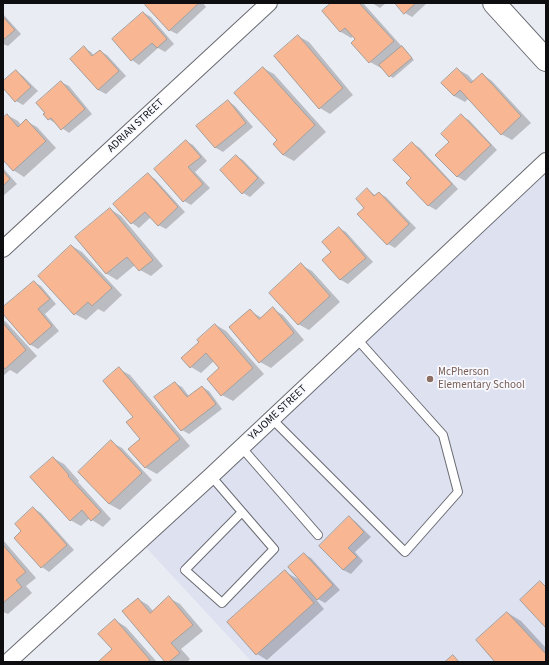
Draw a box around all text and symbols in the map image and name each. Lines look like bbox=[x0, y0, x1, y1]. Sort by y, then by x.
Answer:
street label: ADRIAN STREET bbox=[105, 96, 167, 156]
place label: McPherson Elementary School bbox=[438, 366, 525, 392]
marker: McPherson Elementary School bbox=[425, 374, 435, 384]
street label: YAJOME STREET bbox=[246, 383, 310, 443]

